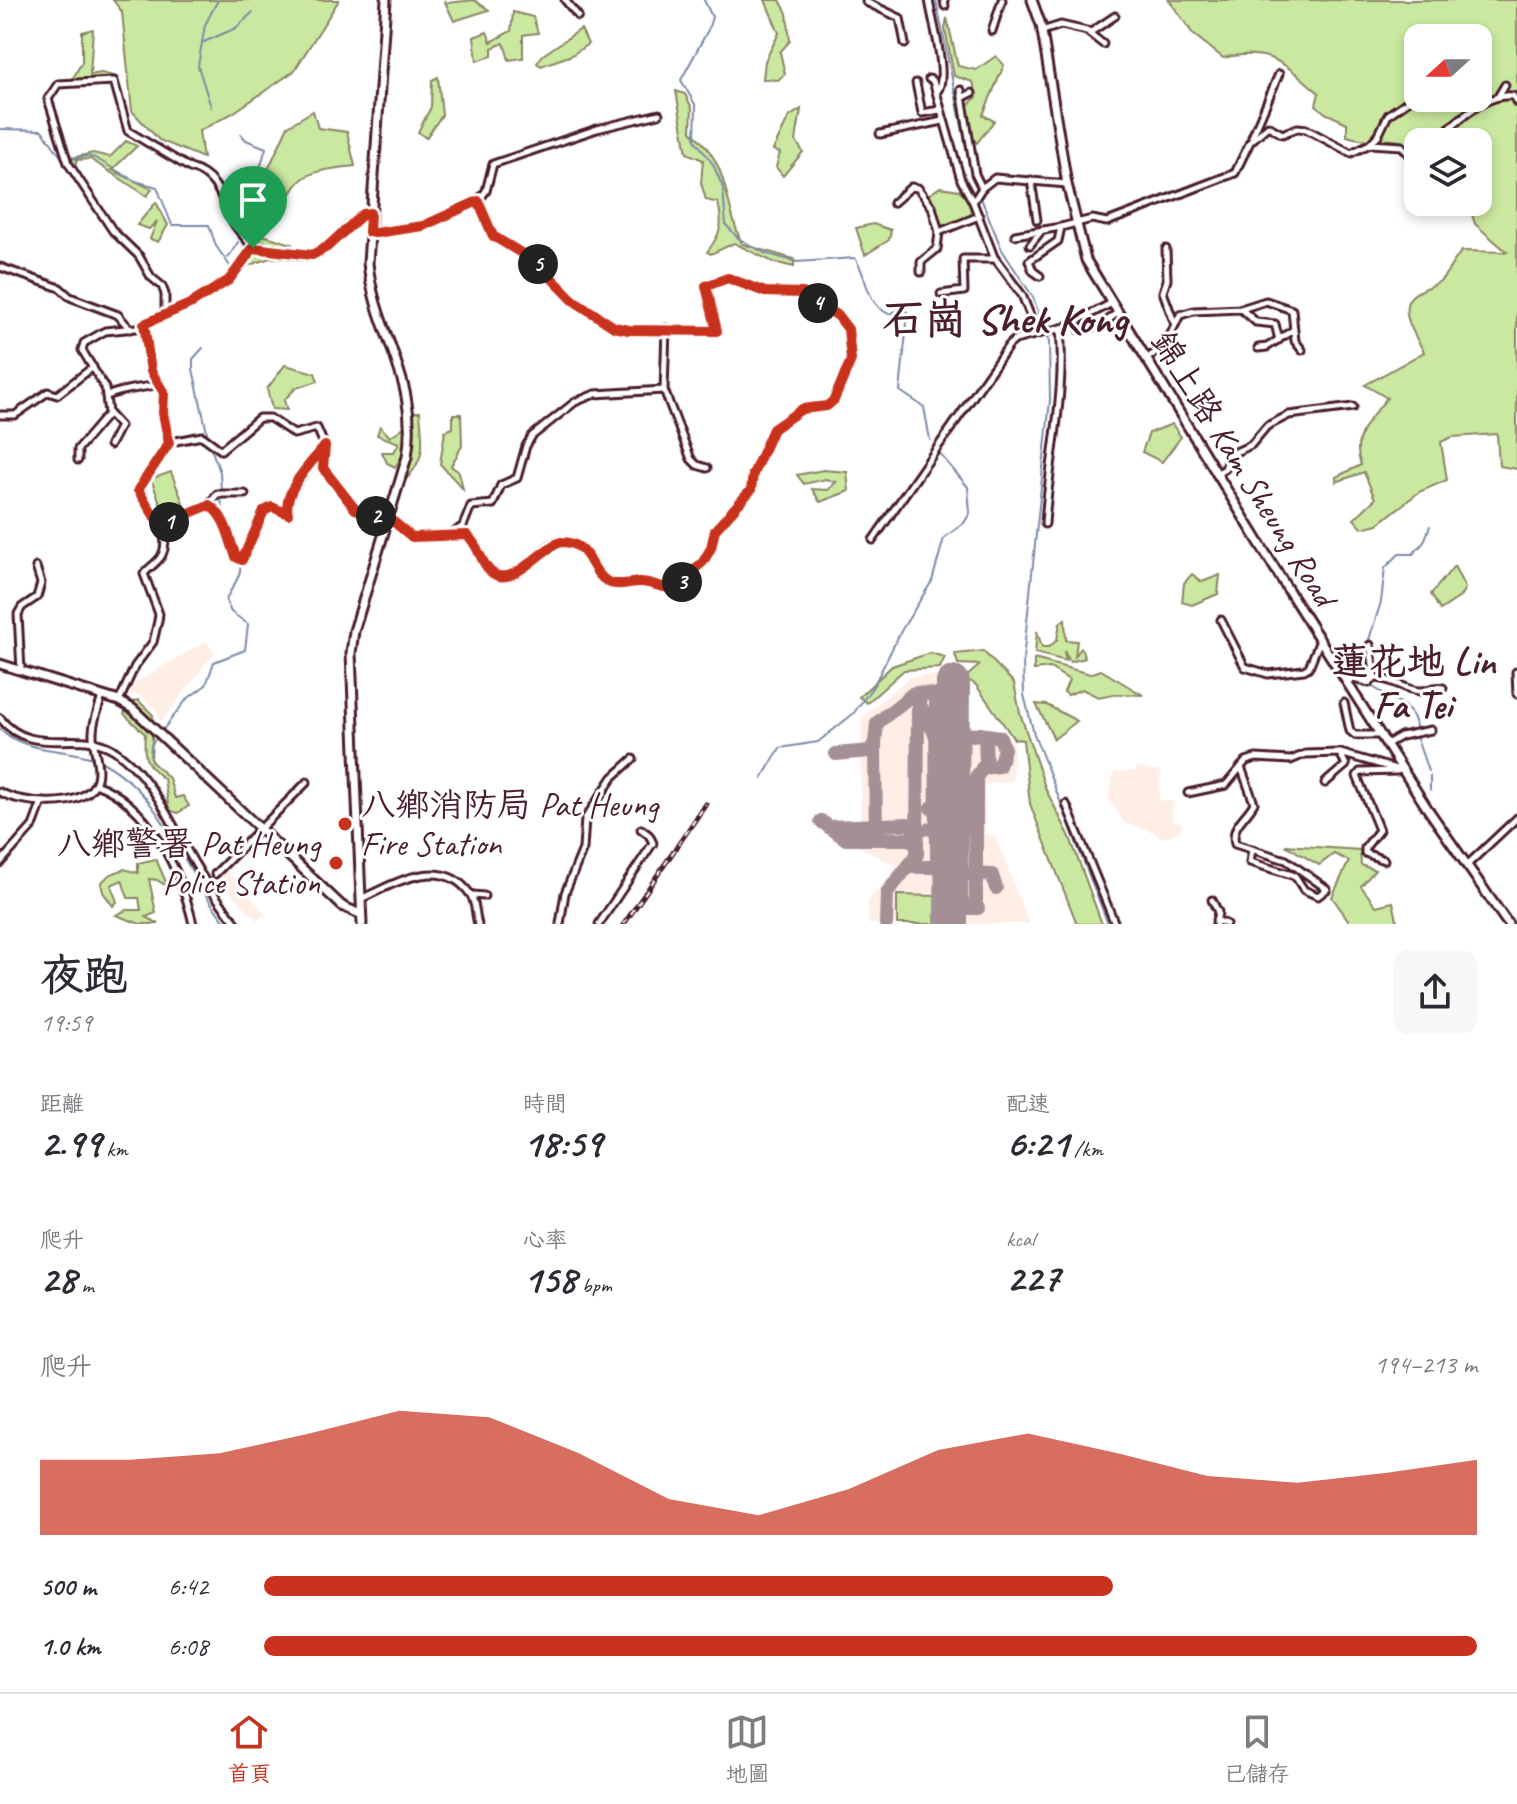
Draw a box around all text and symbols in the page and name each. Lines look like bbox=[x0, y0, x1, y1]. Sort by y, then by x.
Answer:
north arrow bbox=[1404, 24, 1492, 112]
map controls bbox=[1404, 24, 1492, 216]
button: layers bbox=[1404, 128, 1492, 216]
pin bbox=[219, 166, 287, 248]
icon: arrive bbox=[231, 178, 275, 222]
pin: 5 bbox=[518, 244, 558, 284]
text: 5 bbox=[533, 250, 543, 278]
pin: 4 bbox=[798, 283, 838, 323]
text: 4 bbox=[813, 289, 823, 317]
district label: 石崗 Shek Kong bbox=[883, 293, 1130, 346]
street label: 錦上路 Kam Sheung Road bbox=[1142, 323, 1349, 618]
pin: 2 bbox=[356, 496, 396, 536]
pin: 1 bbox=[149, 502, 189, 542]
text: 2 bbox=[371, 502, 381, 530]
text: 1 bbox=[164, 508, 174, 536]
pin: 3 bbox=[662, 562, 702, 602]
text: 3 bbox=[677, 568, 687, 596]
district label: 蓮花地 Lin Fa Tei bbox=[1331, 638, 1497, 729]
place label: 八鄉消防局 Pat Heung Fire Station bbox=[361, 783, 660, 865]
marker: 八鄉消防局 Pat Heung Fire Station bbox=[336, 815, 354, 833]
place label: 八鄉警署 Pat Heung Police Station bbox=[57, 822, 322, 904]
marker: 八鄉警署 Pat Heung Police Station bbox=[327, 854, 345, 872]
text: 夜跑 bbox=[40, 948, 128, 1003]
button: share bbox=[1393, 950, 1477, 1034]
text: 19:59 bbox=[40, 1006, 92, 1039]
text: 距離 bbox=[40, 1090, 84, 1118]
text: 時間 bbox=[523, 1090, 567, 1118]
text: 配速 bbox=[1006, 1090, 1050, 1118]
text: 2.99 bbox=[40, 1118, 101, 1168]
text: 18:59 bbox=[523, 1118, 602, 1168]
text: 6:21 bbox=[1006, 1118, 1069, 1168]
text: km bbox=[101, 1135, 128, 1163]
text: /km bbox=[1069, 1135, 1103, 1163]
text: kcal bbox=[1006, 1225, 1035, 1253]
text: 爬升 bbox=[40, 1226, 84, 1254]
text: 心率 bbox=[523, 1226, 567, 1254]
text: 227 bbox=[1006, 1253, 1060, 1303]
text: 28 bbox=[40, 1254, 76, 1304]
text: 158 bbox=[523, 1254, 576, 1304]
text: m bbox=[76, 1271, 94, 1299]
text: bpm bbox=[576, 1271, 612, 1299]
text: 194–213 m bbox=[1374, 1348, 1477, 1381]
text: 爬升 bbox=[40, 1350, 92, 1383]
text: 500 m bbox=[40, 1570, 96, 1603]
text: 6:42 bbox=[168, 1570, 208, 1603]
text: 1.0 km bbox=[40, 1630, 100, 1663]
text: 6:08 bbox=[168, 1630, 208, 1663]
tab: 首頁 bbox=[227, 1710, 271, 1788]
tab: 地圖 bbox=[725, 1710, 770, 1788]
tab: 已儲存 bbox=[1224, 1710, 1290, 1788]

